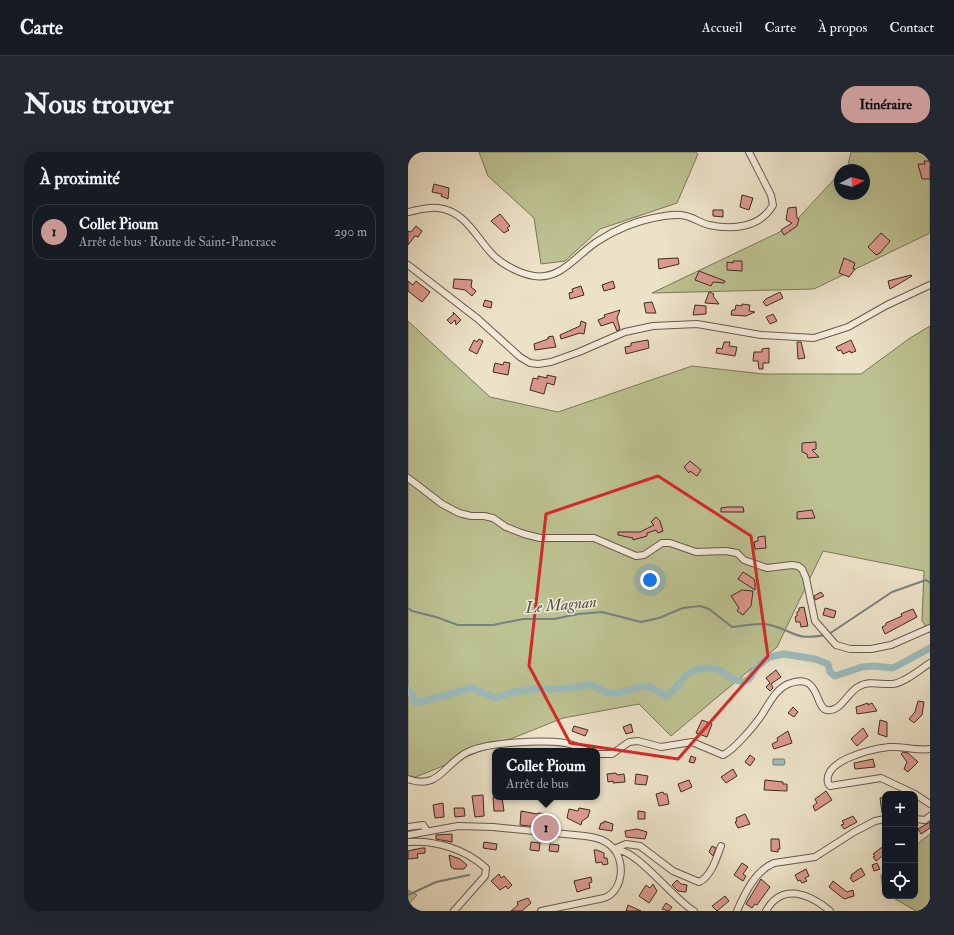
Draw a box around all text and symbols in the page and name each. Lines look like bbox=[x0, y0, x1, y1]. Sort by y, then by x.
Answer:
text: Carte bbox=[20, 16, 63, 40]
text: Accueil bbox=[702, 19, 742, 36]
text: Carte bbox=[764, 19, 796, 36]
text: À propos bbox=[818, 19, 867, 36]
text: Contact bbox=[889, 19, 934, 36]
button: Itinéraire bbox=[841, 86, 930, 123]
text: Nous trouver bbox=[24, 87, 173, 122]
north arrow bbox=[834, 164, 870, 200]
text: À proximité bbox=[40, 168, 120, 189]
text: Collet Pioum bbox=[79, 215, 158, 234]
text: 1 bbox=[52, 224, 56, 240]
text: 290 m bbox=[334, 224, 367, 240]
text: Arrêt de bus · Route de Saint-Pancrace bbox=[79, 234, 276, 250]
your location bbox=[640, 570, 660, 590]
water label: Le Magnan bbox=[523, 592, 598, 618]
popup bbox=[492, 748, 600, 800]
text: Collet Pioum bbox=[506, 757, 586, 776]
text: Arrêt de bus bbox=[506, 776, 569, 792]
map controls bbox=[882, 791, 918, 899]
button: + bbox=[882, 791, 918, 827]
pin: 1 bbox=[533, 813, 559, 843]
button: − bbox=[882, 827, 918, 863]
button: locate bbox=[882, 863, 918, 899]

